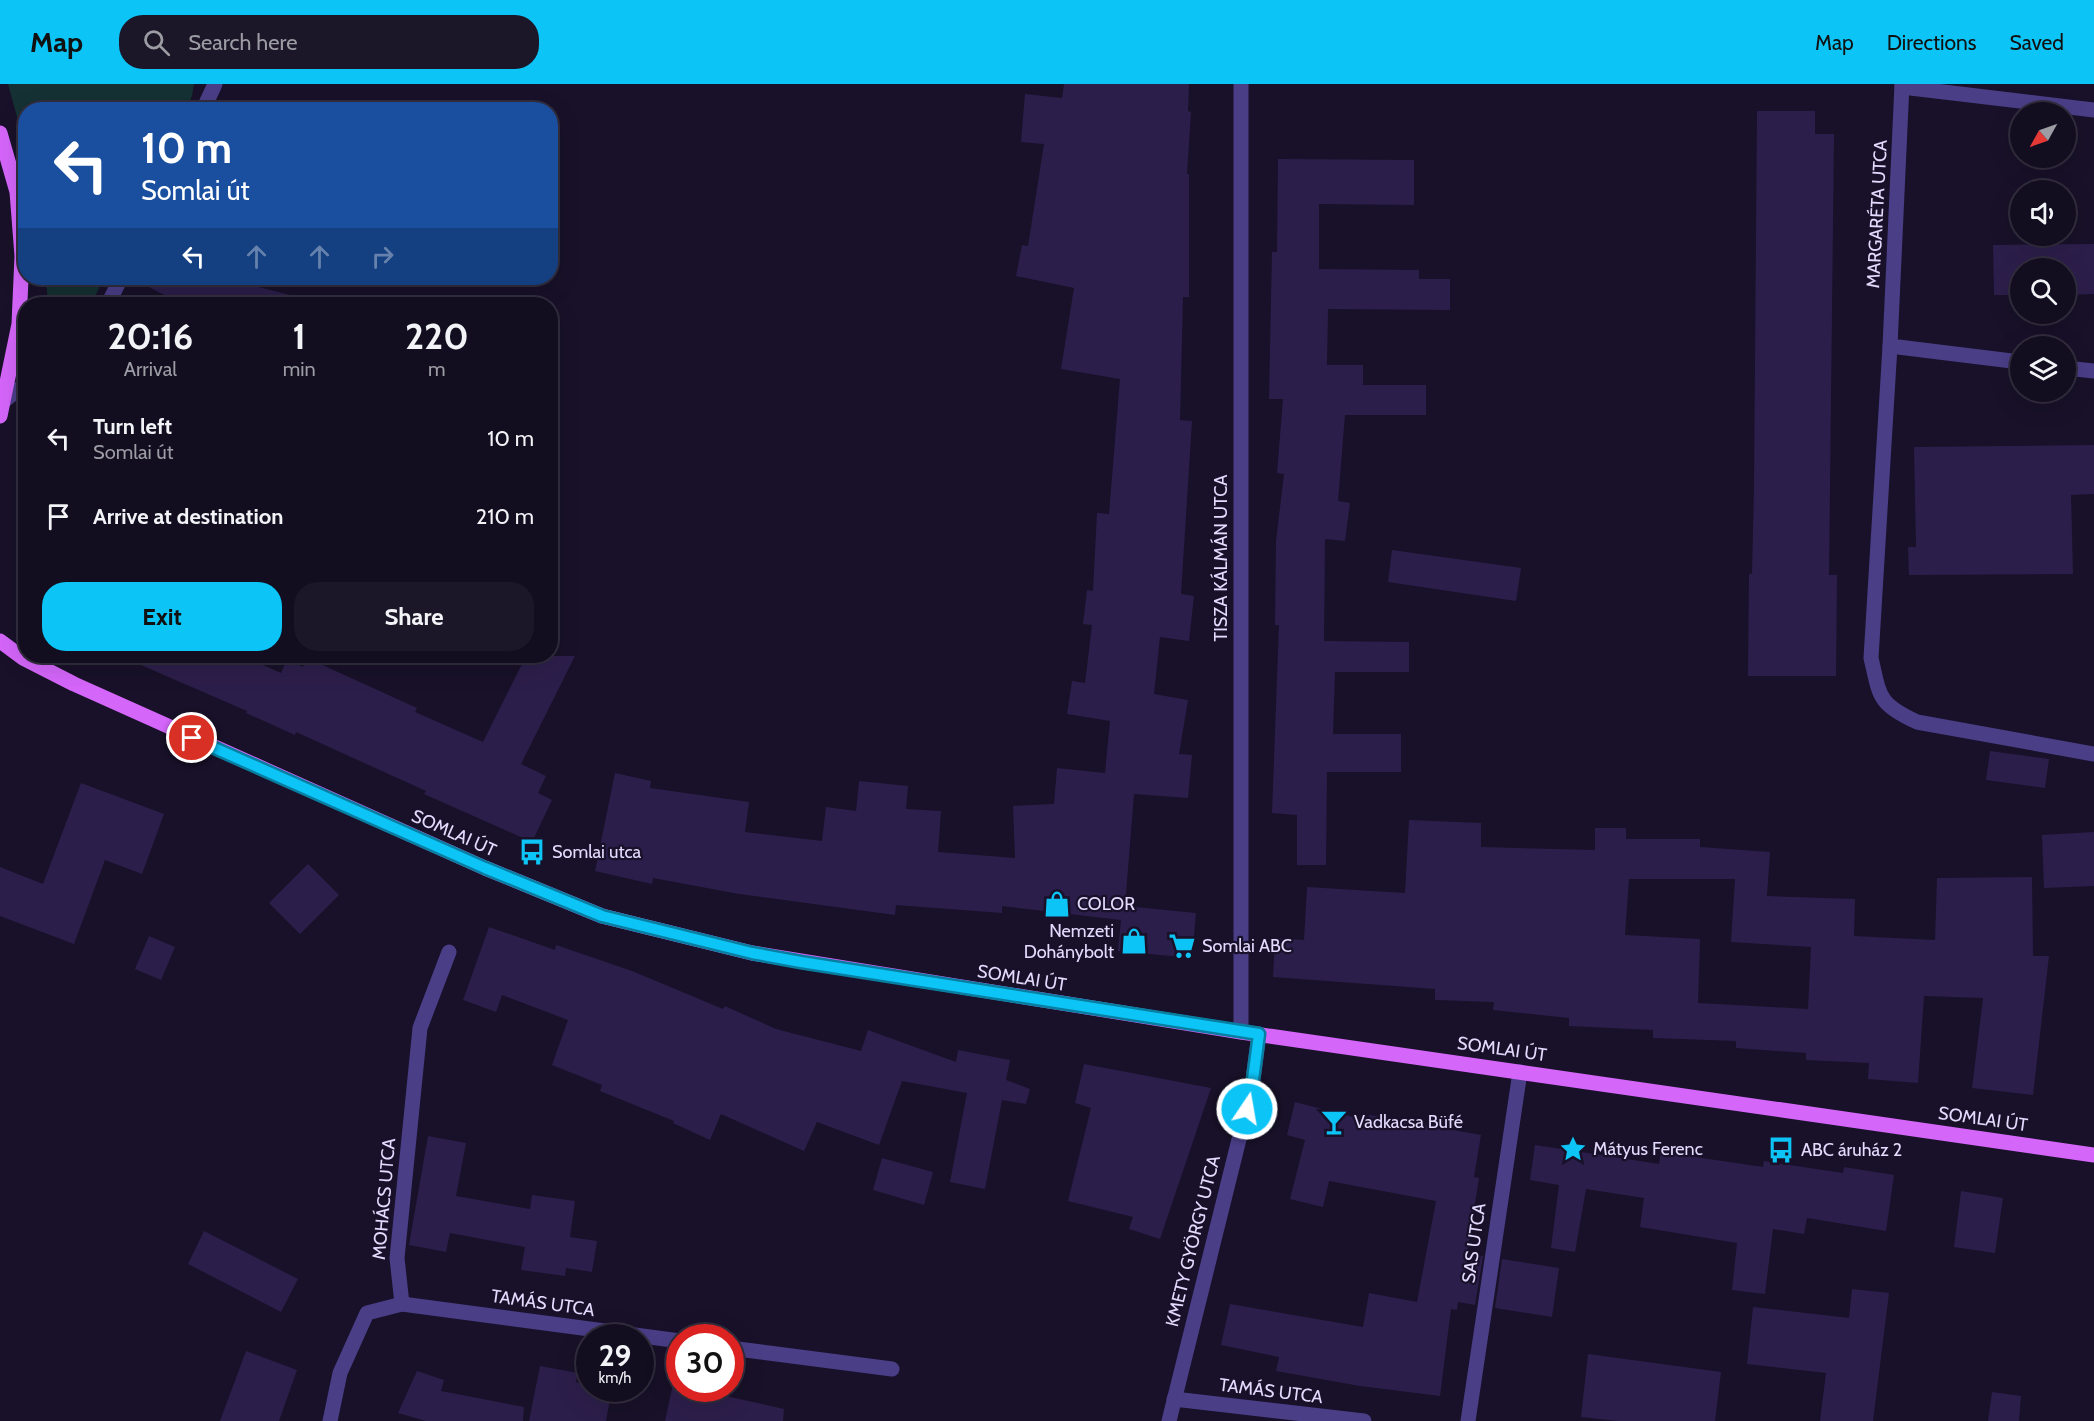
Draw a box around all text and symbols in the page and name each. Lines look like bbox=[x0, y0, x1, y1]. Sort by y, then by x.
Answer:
search box bbox=[119, 15, 539, 69]
text: Map bbox=[30, 25, 83, 59]
icon: search bbox=[140, 26, 173, 59]
text: Search here bbox=[188, 29, 297, 56]
text: Map bbox=[1815, 30, 1854, 55]
text: Directions bbox=[1887, 30, 1976, 55]
text: Saved bbox=[2009, 30, 2064, 55]
north arrow bbox=[2010, 102, 2076, 168]
map controls bbox=[2010, 102, 2076, 402]
text: 10 m bbox=[141, 122, 232, 174]
icon: left bbox=[42, 126, 120, 204]
street label: MARGARÉTA UTCA bbox=[1862, 139, 1892, 289]
text: Somlai út bbox=[141, 174, 250, 207]
button: sound bbox=[2010, 180, 2076, 246]
icon: left bbox=[177, 240, 210, 273]
icon: ahead bbox=[240, 240, 273, 273]
icon: ahead bbox=[303, 240, 336, 273]
icon: right bbox=[366, 240, 399, 273]
button: search bbox=[2010, 258, 2076, 324]
text: 20:16 bbox=[107, 314, 193, 358]
text: 1 bbox=[293, 314, 306, 358]
text: 220 bbox=[405, 314, 469, 358]
button: layers bbox=[2010, 336, 2076, 402]
text: Arrival bbox=[124, 357, 177, 381]
text: min bbox=[283, 357, 316, 381]
text: m bbox=[428, 357, 446, 381]
text: Turn left bbox=[93, 413, 172, 440]
icon: left bbox=[42, 422, 75, 455]
text: 10 m bbox=[487, 425, 534, 452]
text: Somlai út bbox=[93, 440, 174, 464]
street label: TISZA KÁLMÁN UTCA bbox=[1210, 475, 1232, 641]
icon: arrive bbox=[42, 500, 75, 533]
text: Arrive at destination bbox=[93, 503, 283, 530]
text: 210 m bbox=[476, 503, 534, 530]
button: Exit bbox=[42, 582, 282, 651]
button: Share bbox=[294, 582, 534, 651]
pin bbox=[166, 712, 217, 763]
icon: arrive bbox=[175, 721, 208, 754]
street label: SOMLAI ÚT bbox=[408, 805, 500, 862]
bus stop icon: Somlai utca bbox=[517, 837, 547, 867]
place label: Somlai utca bbox=[552, 841, 642, 863]
shop icon: COLOR bbox=[1042, 889, 1072, 919]
place label: COLOR bbox=[1077, 893, 1135, 915]
place label: Nemzeti Dohánybolt bbox=[1024, 920, 1114, 963]
shop icon: Nemzeti Dohánybolt bbox=[1119, 926, 1149, 956]
supermarket icon: Somlai ABC bbox=[1167, 931, 1197, 961]
place label: Somlai ABC bbox=[1202, 935, 1292, 957]
street label: SOMLAI ÚT bbox=[976, 960, 1069, 996]
street label: SOMLAI ÚT bbox=[1456, 1032, 1549, 1066]
position arrow bbox=[1215, 1077, 1279, 1141]
street label: SOMLAI ÚT bbox=[1937, 1102, 2030, 1136]
bar icon: Vadkacsa Büfé bbox=[1319, 1107, 1349, 1137]
place label: Vadkacsa Büfé bbox=[1354, 1111, 1463, 1133]
place icon: Mátyus Ferenc bbox=[1558, 1134, 1588, 1164]
bus stop icon: ABC áruház 2 bbox=[1766, 1135, 1796, 1165]
street label: MOHÁCS UTCA bbox=[368, 1137, 400, 1261]
place label: Mátyus Ferenc bbox=[1593, 1138, 1703, 1160]
place label: ABC áruház 2 bbox=[1801, 1139, 1902, 1161]
street label: KMETY GYÖRGY UTCA bbox=[1161, 1153, 1225, 1329]
street label: SAS UTCA bbox=[1458, 1202, 1490, 1284]
street label: TAMÁS UTCA bbox=[490, 1285, 596, 1321]
speed limit sign: 30 bbox=[666, 1324, 744, 1402]
text: 29 bbox=[599, 1337, 631, 1374]
text: km/h bbox=[599, 1369, 631, 1387]
street label: TAMÁS UTCA bbox=[1218, 1374, 1324, 1408]

